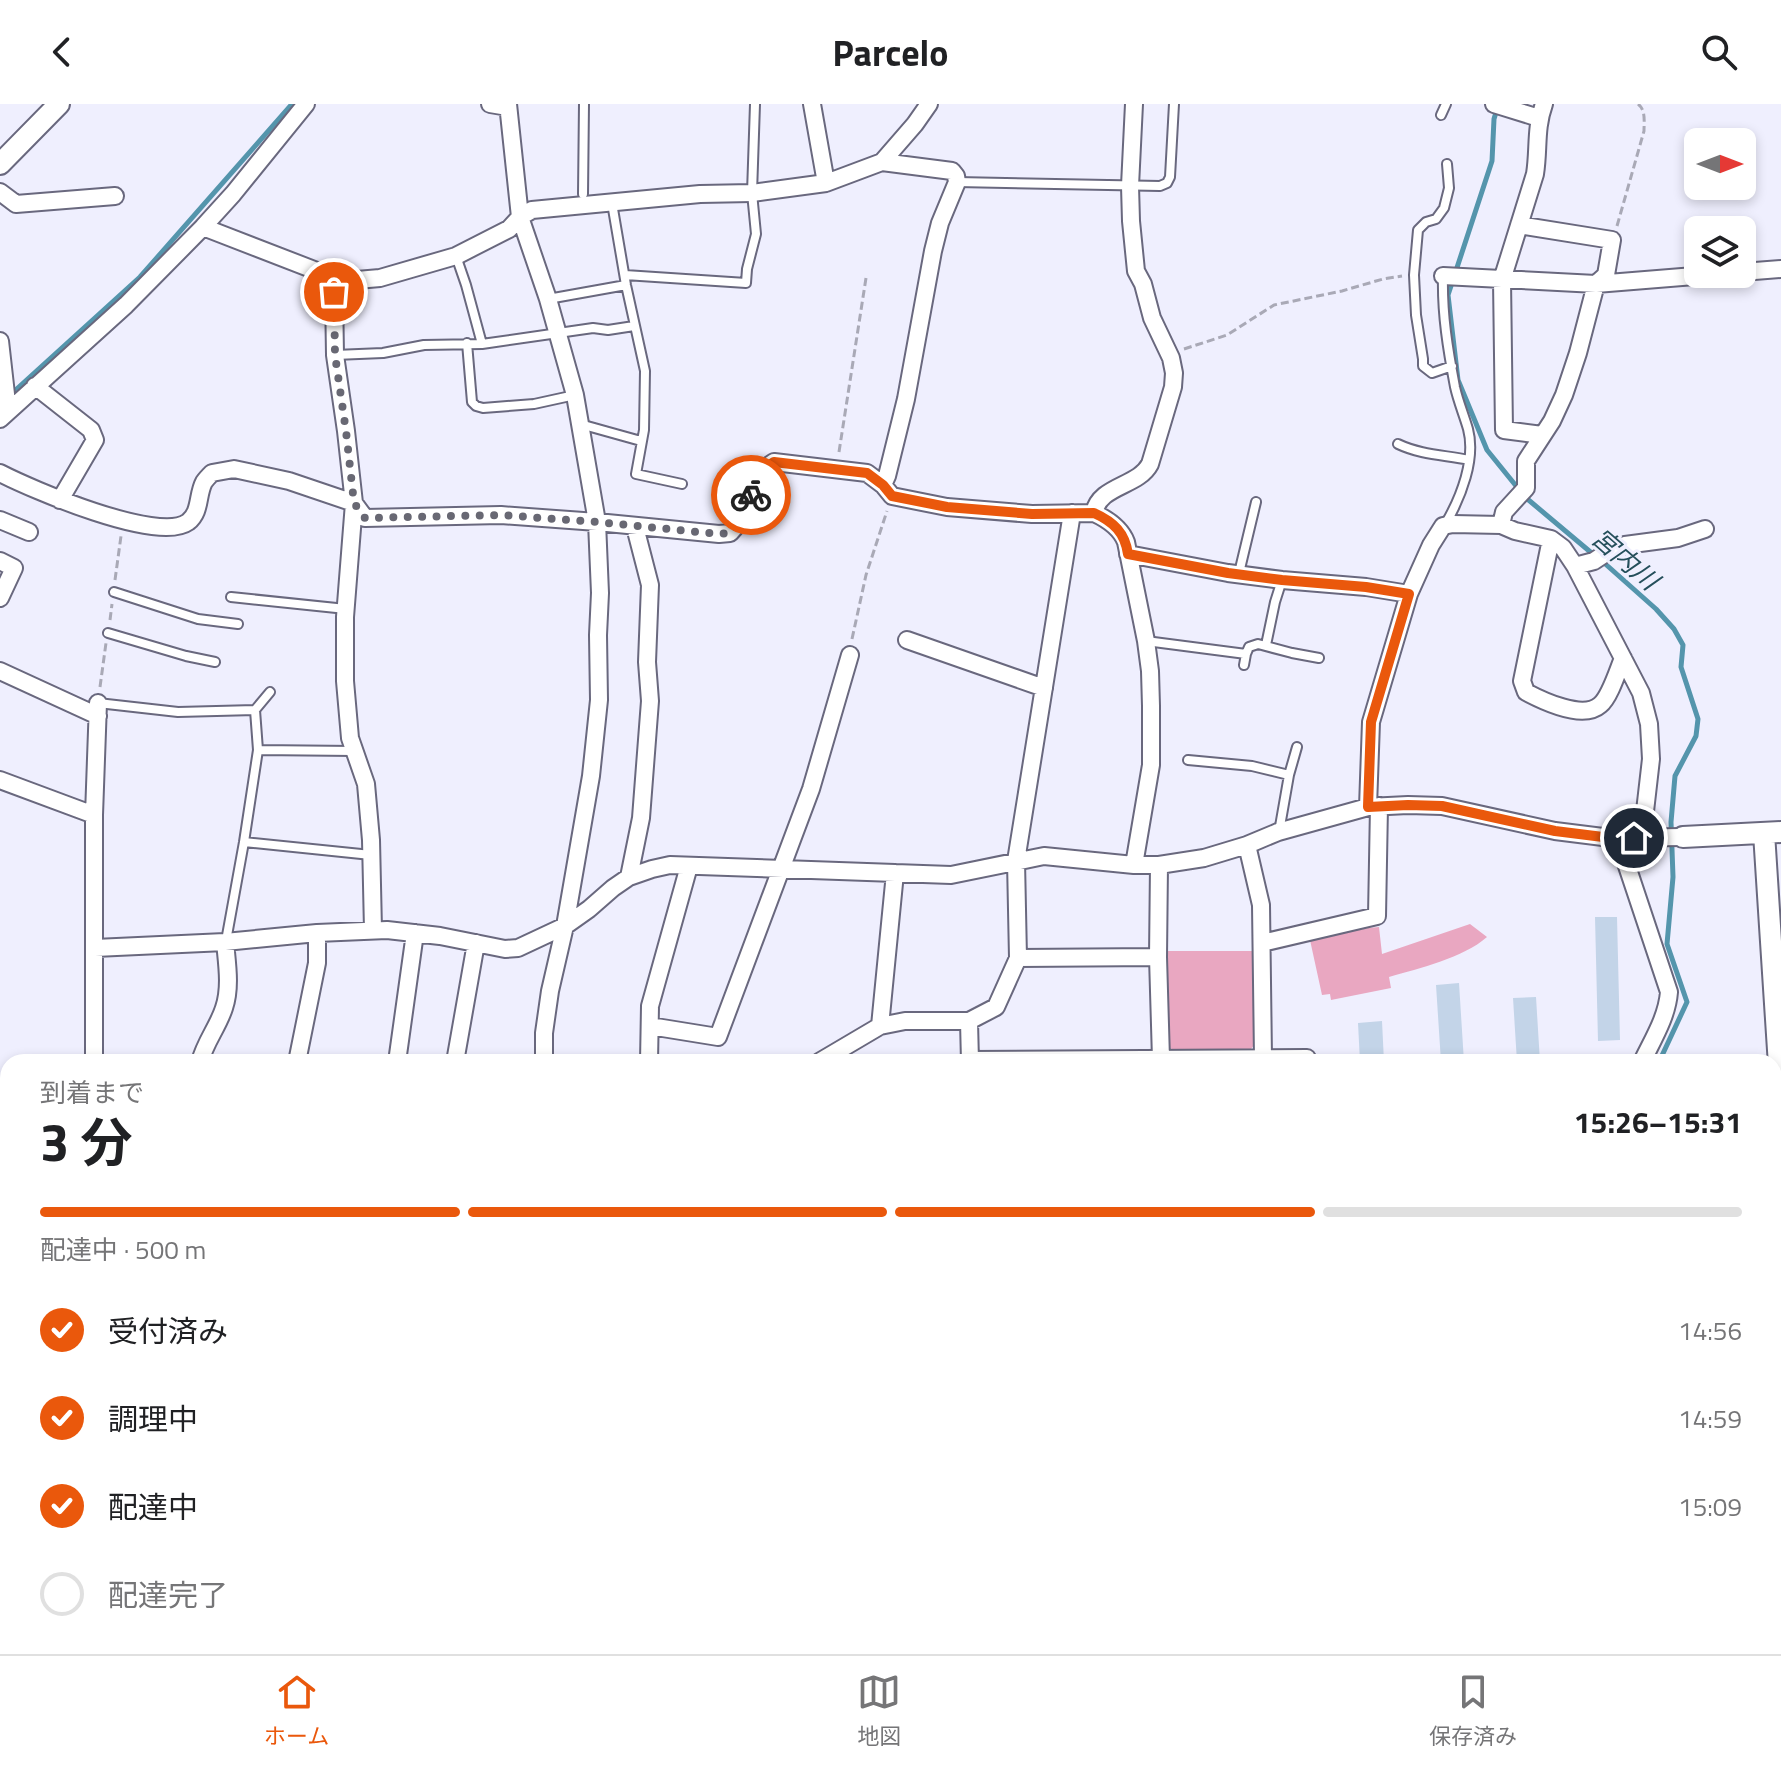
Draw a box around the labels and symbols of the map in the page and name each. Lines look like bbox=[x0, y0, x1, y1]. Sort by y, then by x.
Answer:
north arrow bbox=[1684, 128, 1756, 200]
pin bbox=[300, 258, 368, 326]
courier bbox=[711, 455, 791, 535]
water label: 宮内川 bbox=[1583, 518, 1670, 601]
pin bbox=[1600, 804, 1668, 872]

